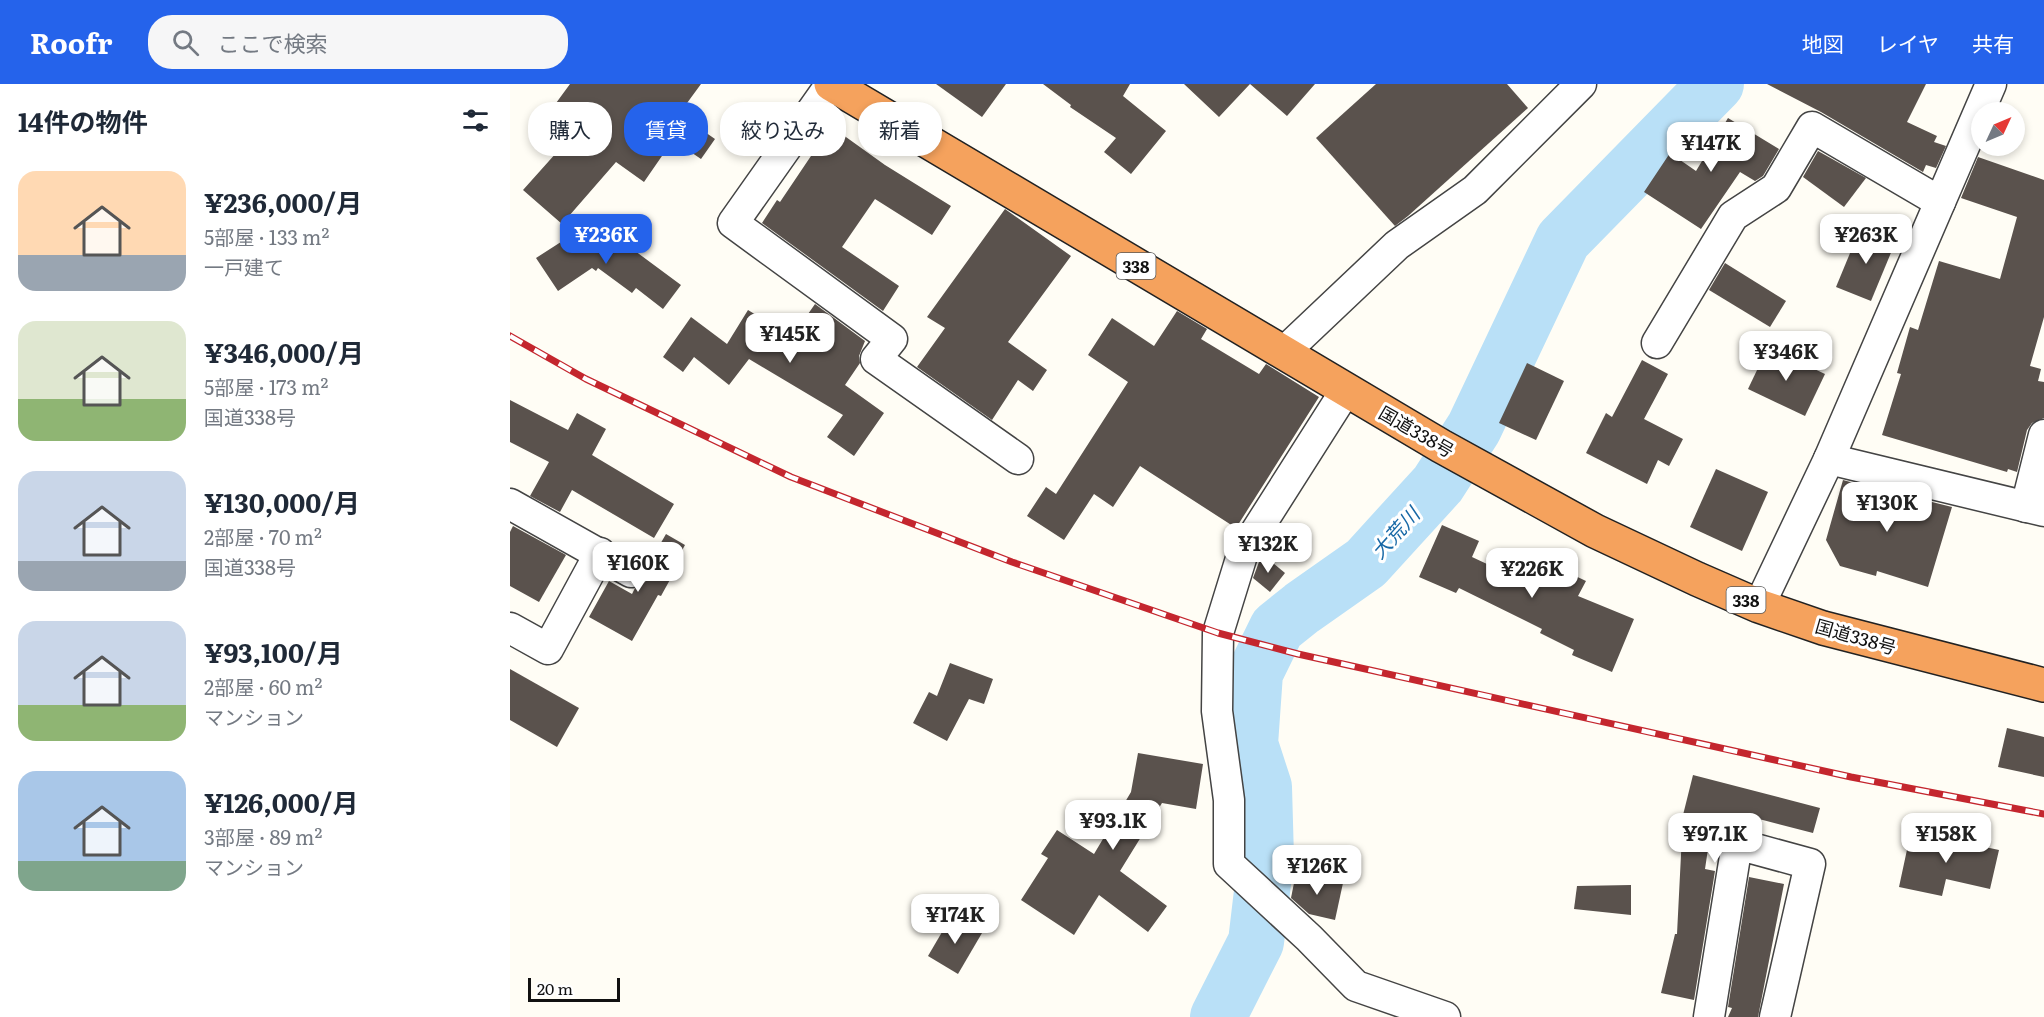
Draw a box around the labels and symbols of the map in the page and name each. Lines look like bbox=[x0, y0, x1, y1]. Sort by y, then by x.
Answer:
north arrow bbox=[1971, 102, 2025, 156]
pin: ¥147K bbox=[1669, 122, 1753, 173]
pin: ¥236K bbox=[564, 214, 648, 265]
pin: ¥263K bbox=[1824, 214, 1908, 265]
road number: 338 bbox=[1116, 253, 1156, 279]
pin: ¥145K bbox=[748, 313, 832, 364]
pin: ¥346K bbox=[1744, 331, 1828, 382]
street label: 国道338号 bbox=[1374, 399, 1460, 463]
pin: ¥130K bbox=[1845, 482, 1929, 533]
water label: 大荒川 bbox=[1363, 498, 1427, 564]
pin: ¥132K bbox=[1226, 523, 1310, 574]
pin: ¥160K bbox=[596, 542, 680, 593]
pin: ¥226K bbox=[1490, 548, 1574, 599]
road number: 338 bbox=[1726, 587, 1766, 613]
street label: 国道338号 bbox=[1812, 612, 1900, 660]
pin: ¥93.1K bbox=[1064, 800, 1162, 851]
pin: ¥97.1K bbox=[1666, 813, 1764, 864]
pin: ¥158K bbox=[1904, 813, 1988, 864]
pin: ¥126K bbox=[1275, 845, 1359, 896]
pin: ¥174K bbox=[913, 894, 997, 945]
scale bar bbox=[528, 975, 620, 1002]

